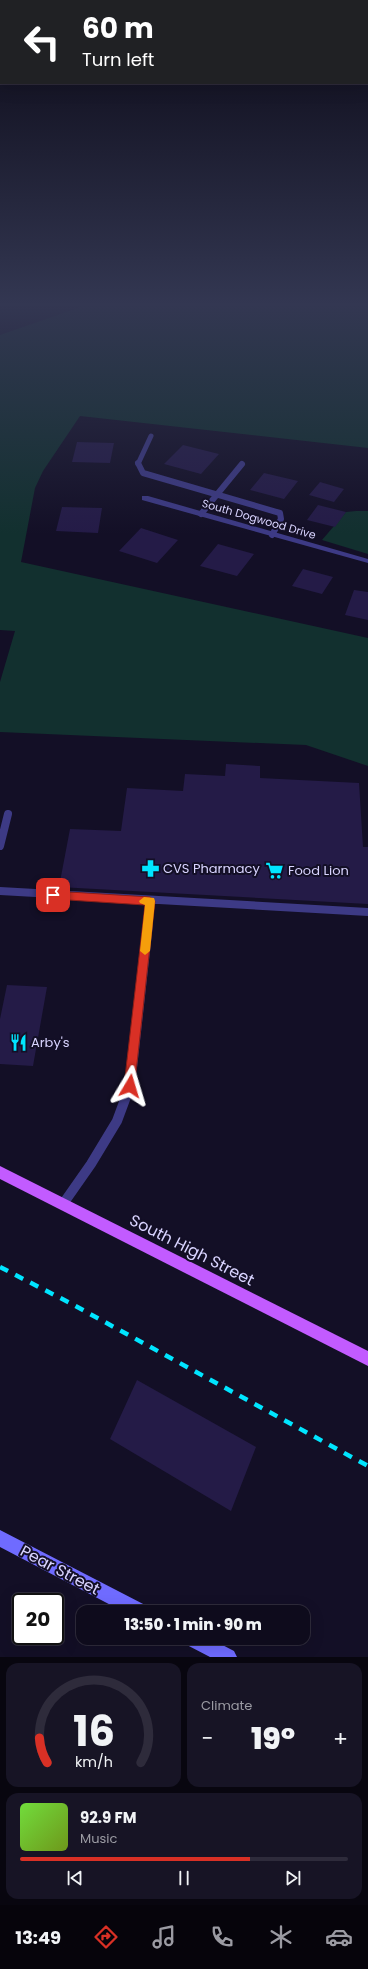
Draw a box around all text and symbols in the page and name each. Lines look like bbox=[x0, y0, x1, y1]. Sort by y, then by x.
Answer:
text: 60 m bbox=[82, 9, 154, 48]
icon: left bbox=[16, 16, 68, 68]
text: Turn left bbox=[82, 47, 154, 72]
street label: South Dogwood Drive bbox=[200, 495, 318, 543]
pharmacy icon: CVS Pharmacy bbox=[140, 858, 160, 878]
place label: CVS Pharmacy bbox=[163, 859, 260, 878]
supermarket icon: Food Lion bbox=[265, 860, 285, 880]
place label: Food Lion bbox=[288, 861, 349, 880]
pin bbox=[36, 878, 70, 912]
icon: arrive bbox=[42, 884, 64, 906]
restaurant icon: Arby's bbox=[8, 1032, 28, 1052]
place label: Arby's bbox=[31, 1033, 70, 1052]
position arrow bbox=[109, 1065, 151, 1107]
street label: South High Street bbox=[126, 1209, 259, 1292]
street label: Pear Street bbox=[16, 1539, 104, 1601]
speed limit sign: 20 bbox=[12, 1593, 64, 1645]
text: 13:50 · 1 min · 90 m bbox=[124, 1614, 262, 1635]
text: Climate bbox=[201, 1696, 252, 1715]
text: 16 bbox=[72, 1702, 115, 1761]
text: 19° bbox=[251, 1717, 295, 1760]
text: − bbox=[201, 1723, 213, 1754]
text: + bbox=[333, 1723, 348, 1754]
text: km/h bbox=[74, 1752, 113, 1772]
text: 92.9 FM bbox=[80, 1807, 136, 1828]
text: Music bbox=[80, 1829, 117, 1848]
icon: previous bbox=[64, 1867, 86, 1889]
icon: pause bbox=[173, 1867, 195, 1889]
icon: next bbox=[282, 1867, 304, 1889]
icon: directions bbox=[92, 1923, 120, 1951]
icon: music bbox=[150, 1923, 178, 1951]
icon: phone bbox=[208, 1923, 236, 1951]
icon: climate bbox=[267, 1923, 295, 1951]
icon: car bbox=[325, 1923, 353, 1951]
text: 13:49 bbox=[15, 1925, 61, 1950]

